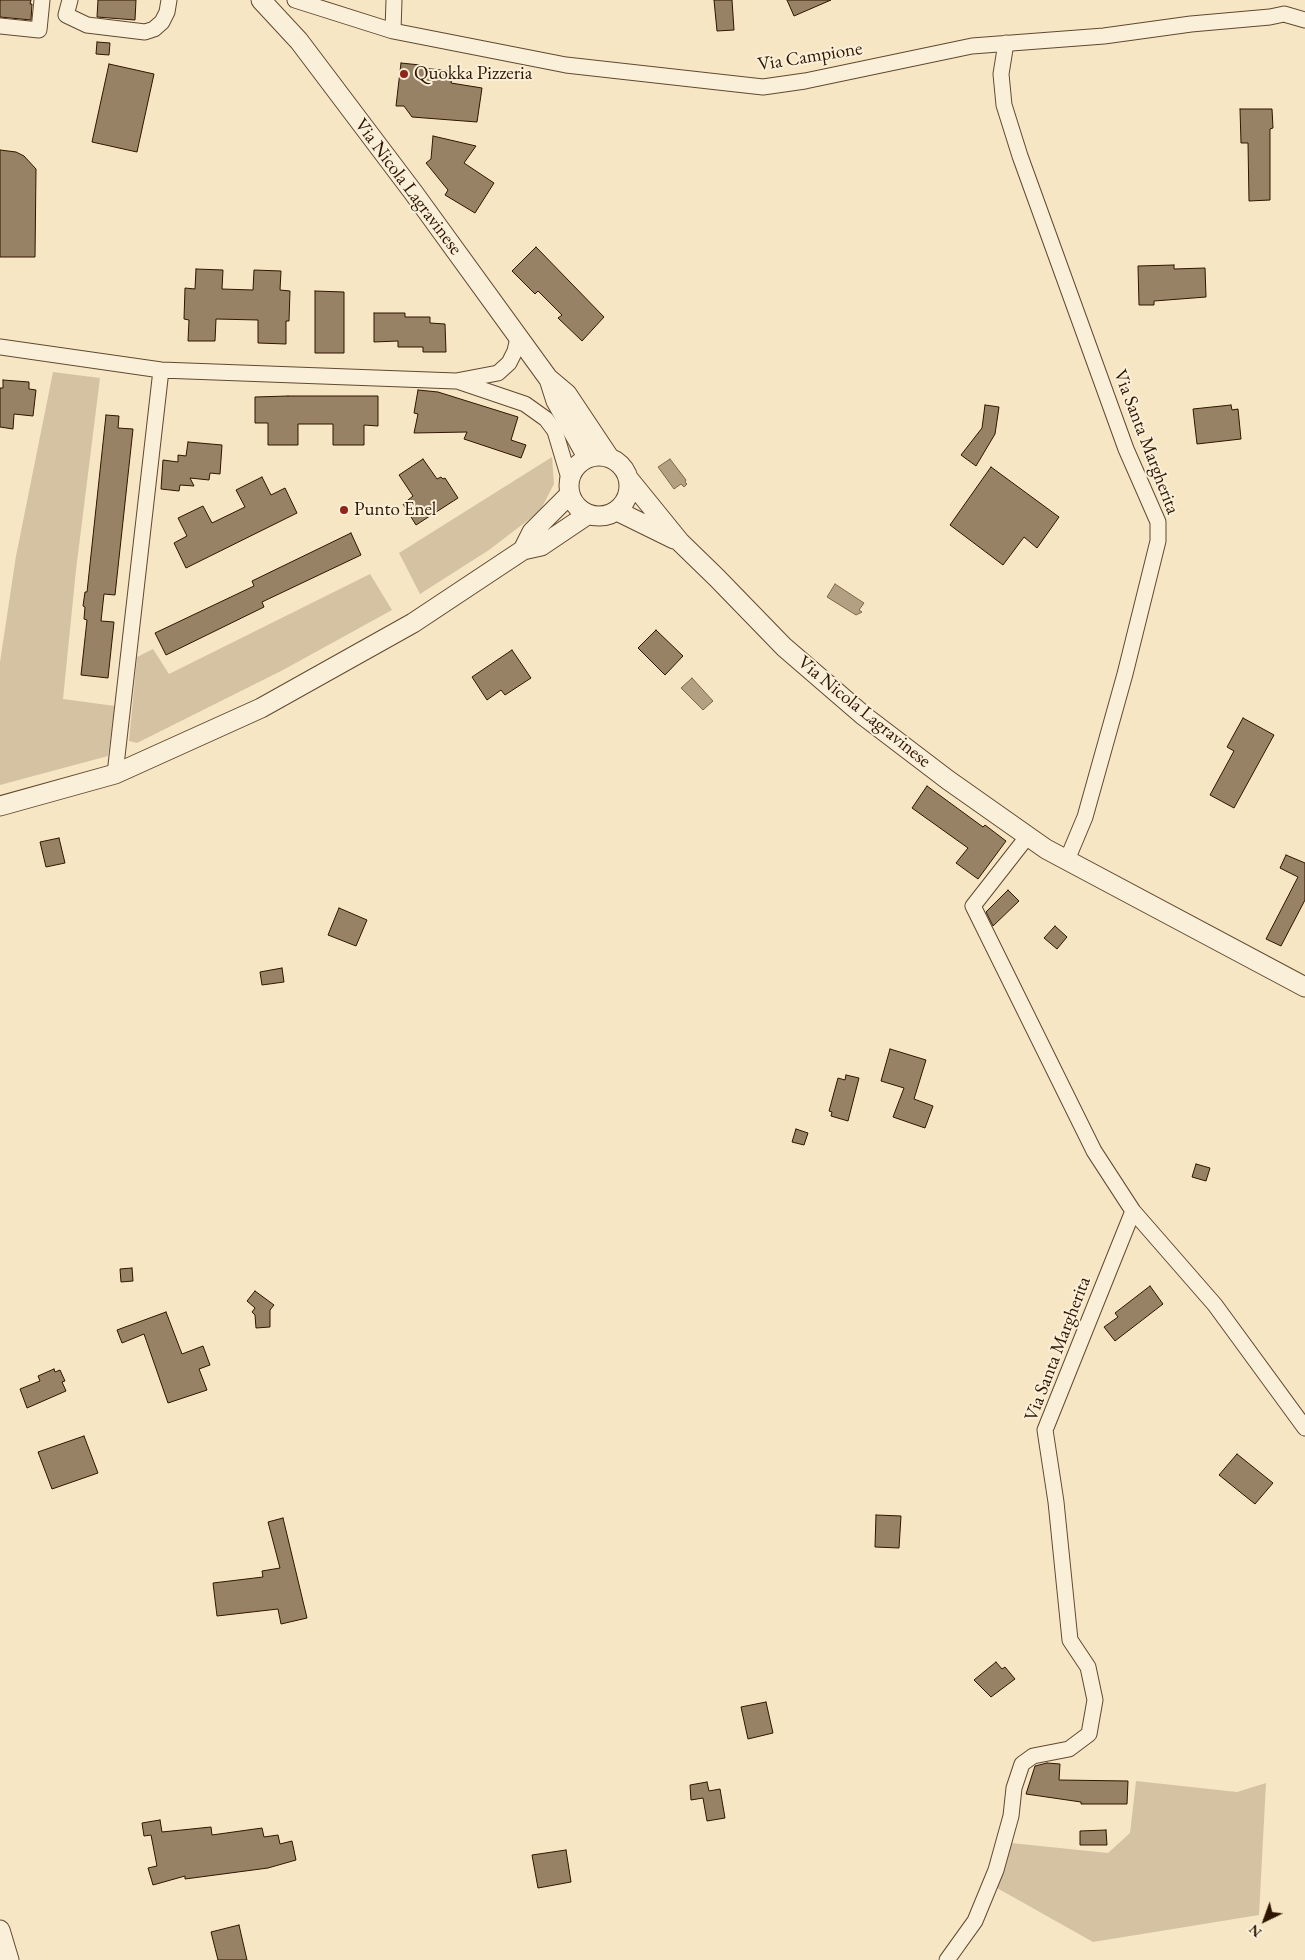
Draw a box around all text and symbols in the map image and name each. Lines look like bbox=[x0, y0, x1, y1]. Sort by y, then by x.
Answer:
street label: Via Campione bbox=[756, 37, 864, 77]
place label: Quokka Pizzeria bbox=[414, 63, 532, 85]
marker: Quokka Pizzeria bbox=[398, 68, 410, 80]
street label: Via Nicola Lagravinese bbox=[349, 114, 467, 260]
street label: Via Santa Margherita bbox=[1108, 367, 1184, 517]
place label: Punto Enel bbox=[354, 499, 436, 521]
marker: Punto Enel bbox=[338, 504, 350, 516]
street label: Via Nicola Lagravinese bbox=[793, 651, 935, 773]
street label: Via Santa Margherita bbox=[1020, 1274, 1096, 1424]
north arrow bbox=[1240, 1895, 1290, 1945]
text: N bbox=[1245, 1921, 1265, 1942]

